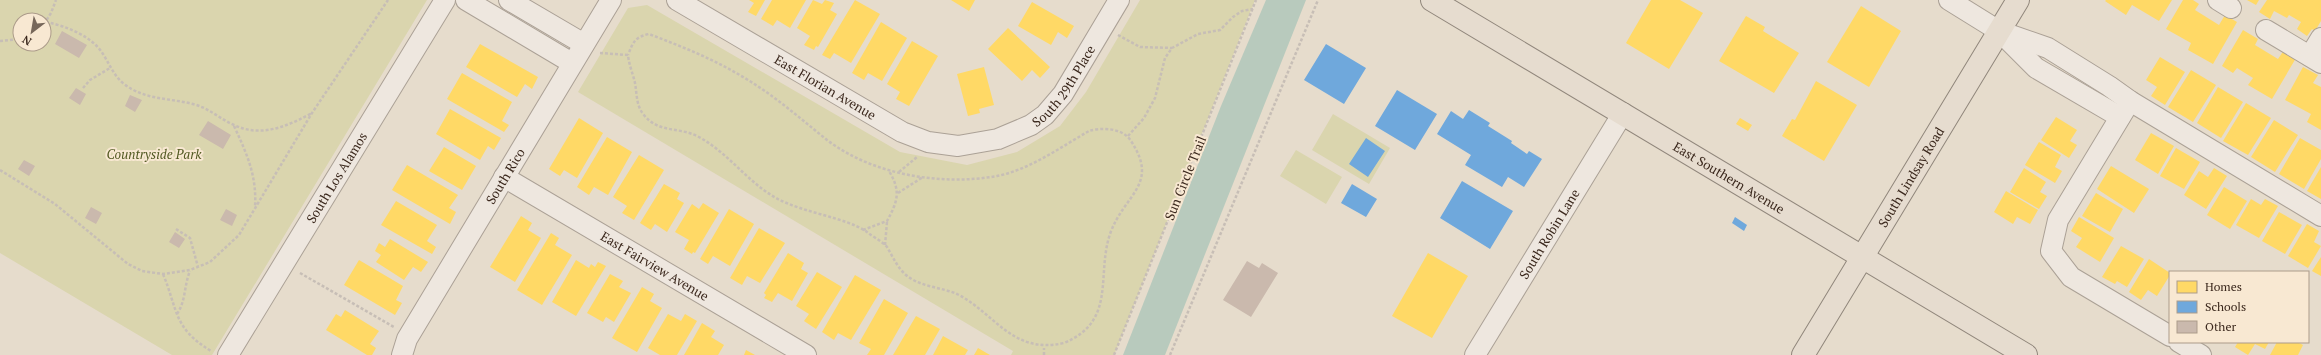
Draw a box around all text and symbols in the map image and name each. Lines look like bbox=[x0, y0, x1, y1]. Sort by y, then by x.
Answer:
north arrow bbox=[12, 12, 52, 52]
text: N bbox=[19, 32, 34, 49]
street label: South 29th Place bbox=[1028, 42, 1099, 131]
street label: East Florian Avenue bbox=[771, 50, 879, 124]
street label: South Lindsay Road bbox=[1873, 124, 1948, 231]
street label: South Los Alamos bbox=[302, 129, 371, 226]
street label: Sun Circle Trail bbox=[1160, 133, 1210, 223]
street label: East Southern Avenue bbox=[1670, 137, 1788, 218]
park label: Countryside Park bbox=[107, 145, 202, 163]
street label: South Rico bbox=[481, 145, 529, 207]
street label: South Robin Lane bbox=[1515, 185, 1583, 282]
street label: East Fairview Avenue bbox=[597, 227, 712, 305]
legend bbox=[2169, 271, 2309, 343]
text: Homes bbox=[2205, 279, 2242, 294]
text: Schools bbox=[2205, 299, 2246, 314]
text: Other bbox=[2205, 319, 2236, 334]

